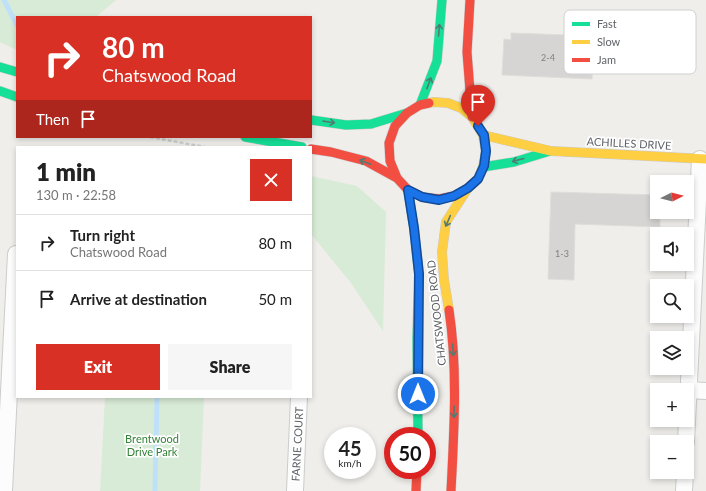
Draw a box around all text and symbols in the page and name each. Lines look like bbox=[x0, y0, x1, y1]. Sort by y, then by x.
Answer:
legend bbox=[564, 10, 696, 74]
text: Fast bbox=[597, 17, 617, 30]
one-way arrow bbox=[436, 24, 443, 37]
text: 80 m bbox=[102, 30, 165, 64]
icon: right bbox=[36, 32, 88, 84]
text: Slow bbox=[597, 35, 621, 48]
house number: 2-4 bbox=[541, 52, 555, 63]
text: Jam bbox=[597, 53, 616, 66]
text: Chatswood Road bbox=[102, 64, 236, 86]
one-way arrow bbox=[425, 77, 433, 89]
pin bbox=[461, 85, 495, 126]
icon: arrive bbox=[467, 91, 489, 113]
icon: arrive bbox=[77, 108, 99, 130]
text: Then bbox=[36, 110, 69, 128]
one-way arrow bbox=[322, 118, 335, 126]
street label: ACHILLES DRIVE bbox=[586, 134, 672, 152]
text: 1 min bbox=[36, 157, 96, 186]
one-way arrow bbox=[360, 157, 372, 165]
one-way arrow bbox=[511, 157, 524, 165]
button: close bbox=[250, 159, 292, 201]
north arrow bbox=[650, 175, 694, 219]
map controls bbox=[650, 175, 694, 479]
text: 130 m · 22:58 bbox=[36, 187, 116, 203]
one-way arrow bbox=[444, 215, 451, 227]
text: Turn right bbox=[70, 226, 135, 244]
button: sound bbox=[650, 227, 694, 271]
icon: right bbox=[36, 232, 58, 254]
text: 80 m bbox=[258, 234, 292, 252]
text: Chatswood Road bbox=[70, 244, 167, 260]
house number: 1-3 bbox=[555, 248, 569, 259]
street label: CHATSWOOD ROAD bbox=[424, 260, 448, 366]
button: search bbox=[650, 279, 694, 323]
icon: arrive bbox=[36, 288, 58, 310]
text: Arrive at destination bbox=[70, 290, 207, 308]
text: 50 m bbox=[258, 290, 292, 308]
button: layers bbox=[650, 331, 694, 375]
one-way arrow bbox=[449, 343, 456, 356]
button: Exit bbox=[36, 344, 160, 390]
button: Share bbox=[168, 344, 292, 390]
position arrow bbox=[397, 373, 439, 415]
button: + bbox=[650, 383, 694, 427]
one-way arrow bbox=[450, 405, 458, 418]
street label: FARNE COURT bbox=[289, 406, 305, 482]
speed limit sign: 50 bbox=[384, 427, 436, 479]
park label: Brentwood Drive Park bbox=[125, 432, 179, 458]
button: − bbox=[650, 435, 694, 479]
text: 45 bbox=[338, 436, 362, 460]
text: km/h bbox=[338, 457, 362, 469]

